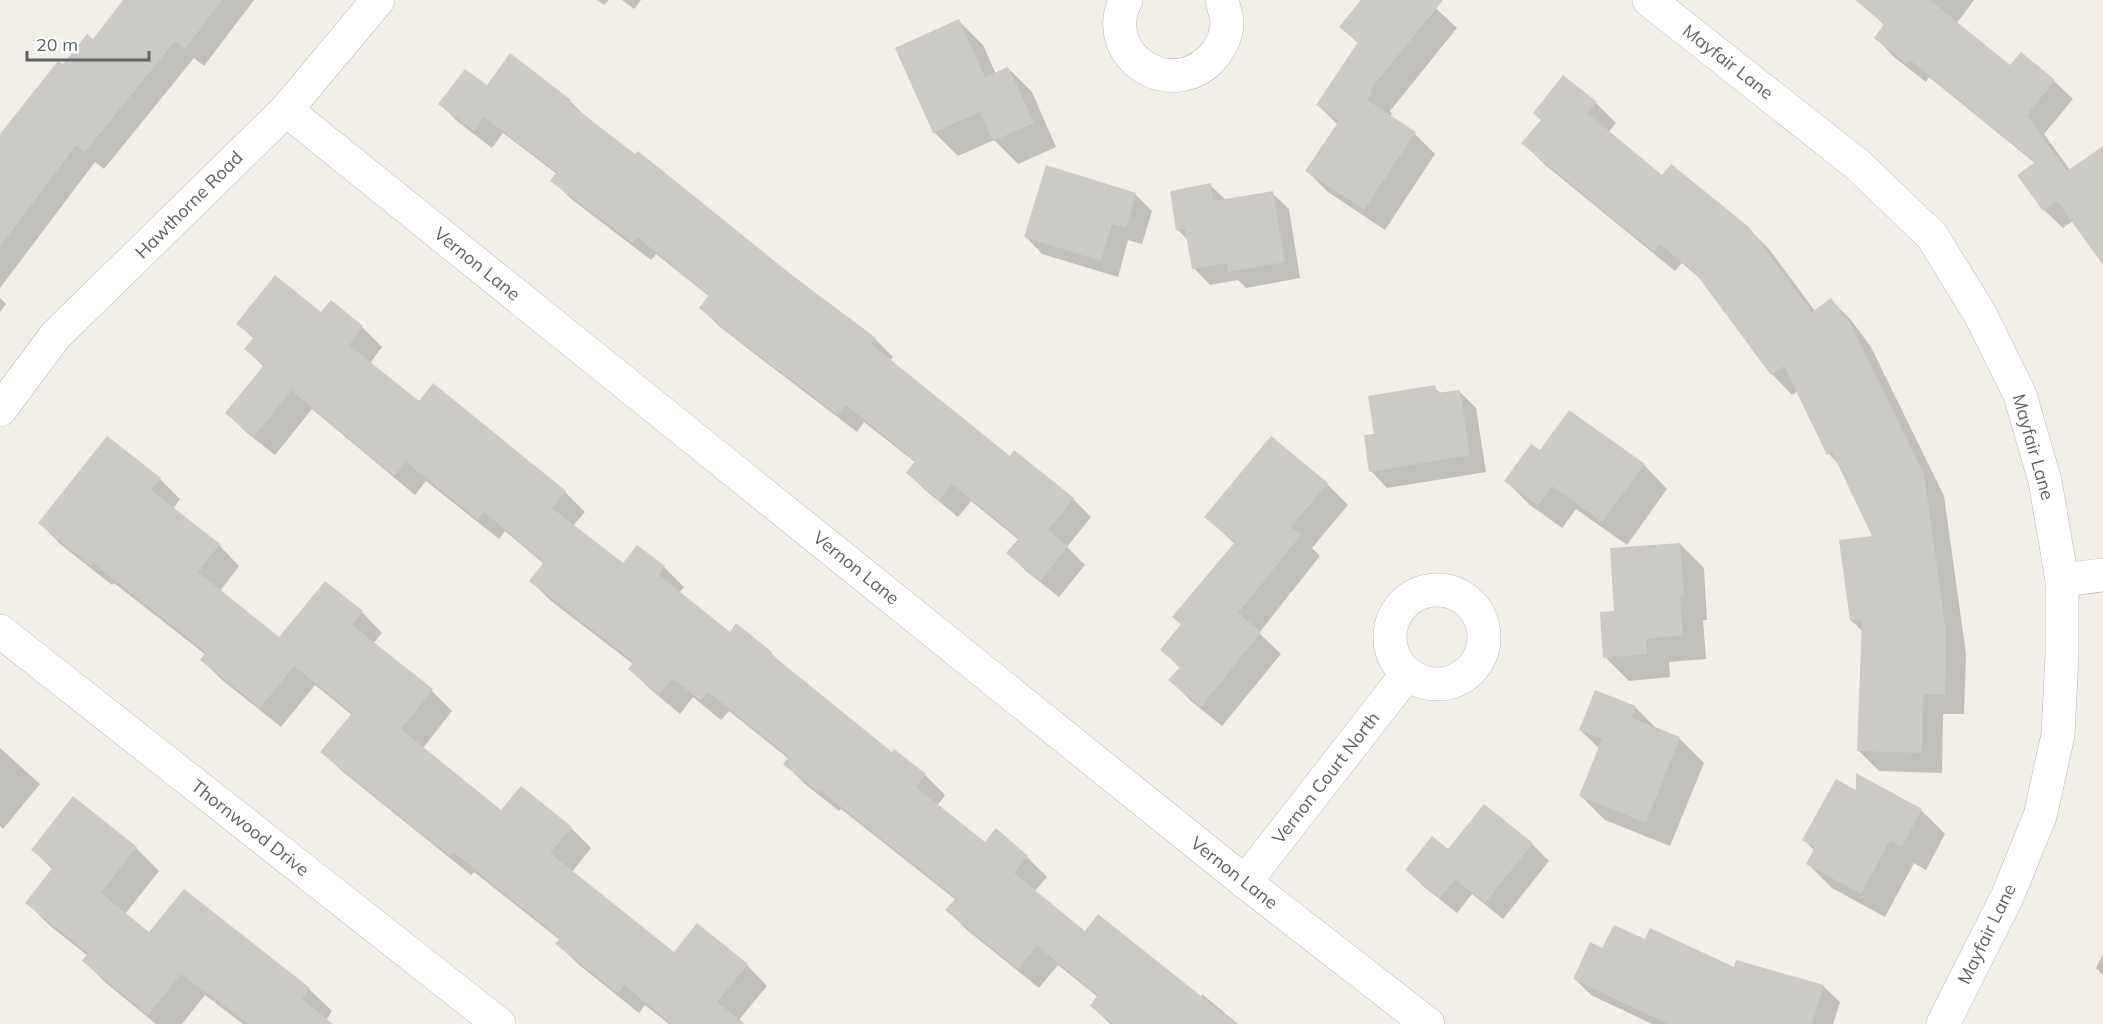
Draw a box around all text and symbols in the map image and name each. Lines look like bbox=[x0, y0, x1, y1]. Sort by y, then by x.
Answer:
street label: Mayfair Lane bbox=[1678, 19, 1778, 104]
scale bar bbox=[27, 24, 148, 62]
text: 20 m bbox=[36, 33, 78, 56]
street label: Hawthorne Road bbox=[130, 146, 247, 263]
street label: Vernon Lane bbox=[429, 222, 525, 306]
street label: Mayfair Lane bbox=[2007, 391, 2060, 502]
street label: Vernon Lane bbox=[808, 526, 904, 610]
street label: Vernon Court North bbox=[1267, 707, 1384, 849]
street label: Thornwood Drive bbox=[187, 774, 314, 881]
street label: Vernon Lane bbox=[1186, 831, 1283, 914]
street label: Mayfair Lane bbox=[1952, 880, 2021, 988]

